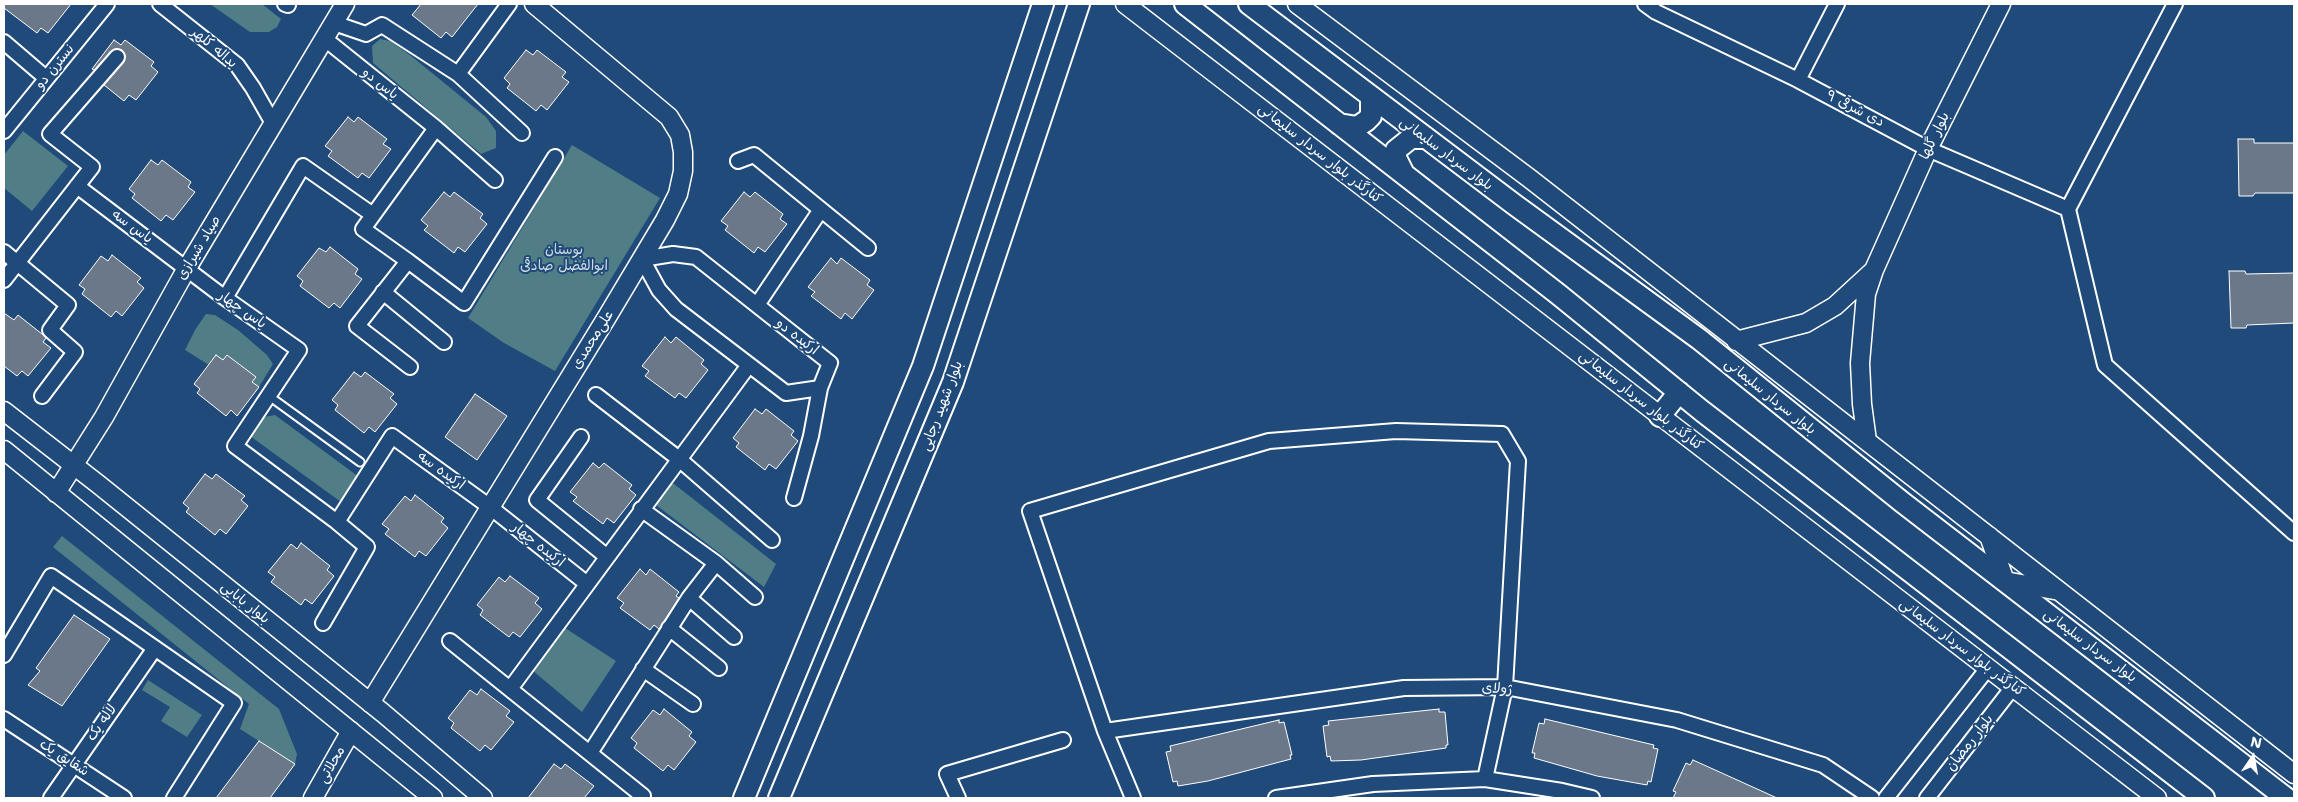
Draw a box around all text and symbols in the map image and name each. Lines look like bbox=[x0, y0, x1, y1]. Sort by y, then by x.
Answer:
street label: یداله کلهر bbox=[188, 24, 240, 72]
street label: نسترن دو bbox=[32, 41, 78, 93]
street label: یاس دو bbox=[358, 65, 402, 103]
street label: ۹ دی شرقی bbox=[1823, 87, 1887, 131]
street label: کنارگذر بلوار سردار سلیمانی bbox=[1255, 100, 1385, 208]
street label: بلوار گلها bbox=[1916, 110, 1954, 162]
street label: بلوار سردار سلیمانی bbox=[1396, 113, 1496, 195]
street label: یاس سه bbox=[108, 206, 156, 248]
street label: صیاد شیرازی bbox=[173, 213, 225, 283]
park label: بوستان ابوالفضل صادقی bbox=[520, 242, 608, 274]
street label: یاس چهار bbox=[215, 287, 269, 333]
street label: علی‌محمدی bbox=[568, 308, 618, 372]
street label: ارکیده دو bbox=[772, 315, 822, 359]
street label: کنارگذر بلوار سردار سلیمانی bbox=[1576, 347, 1706, 455]
street label: بلوار سردار سلیمانی bbox=[1721, 355, 1819, 439]
street label: بلوار شهید رجایی bbox=[917, 359, 967, 453]
street label: ارکیده سه bbox=[414, 448, 468, 494]
street label: ارکیده چهار bbox=[508, 519, 568, 571]
street label: بلوار بابایی bbox=[217, 578, 273, 628]
street label: کنارگذر بلوار سردار سلیمانی bbox=[1896, 595, 2028, 701]
street label: بلوار سردار سلیمانی bbox=[2040, 605, 2140, 687]
street label: ژولای bbox=[1481, 680, 1513, 698]
street label: لاله یک bbox=[83, 701, 121, 745]
street label: بلوار رمضان bbox=[1943, 711, 1997, 775]
north arrow bbox=[2228, 732, 2278, 782]
text: N bbox=[2249, 732, 2263, 752]
street label: شقایق یک bbox=[36, 736, 92, 780]
street label: محلاتی bbox=[315, 744, 349, 786]

